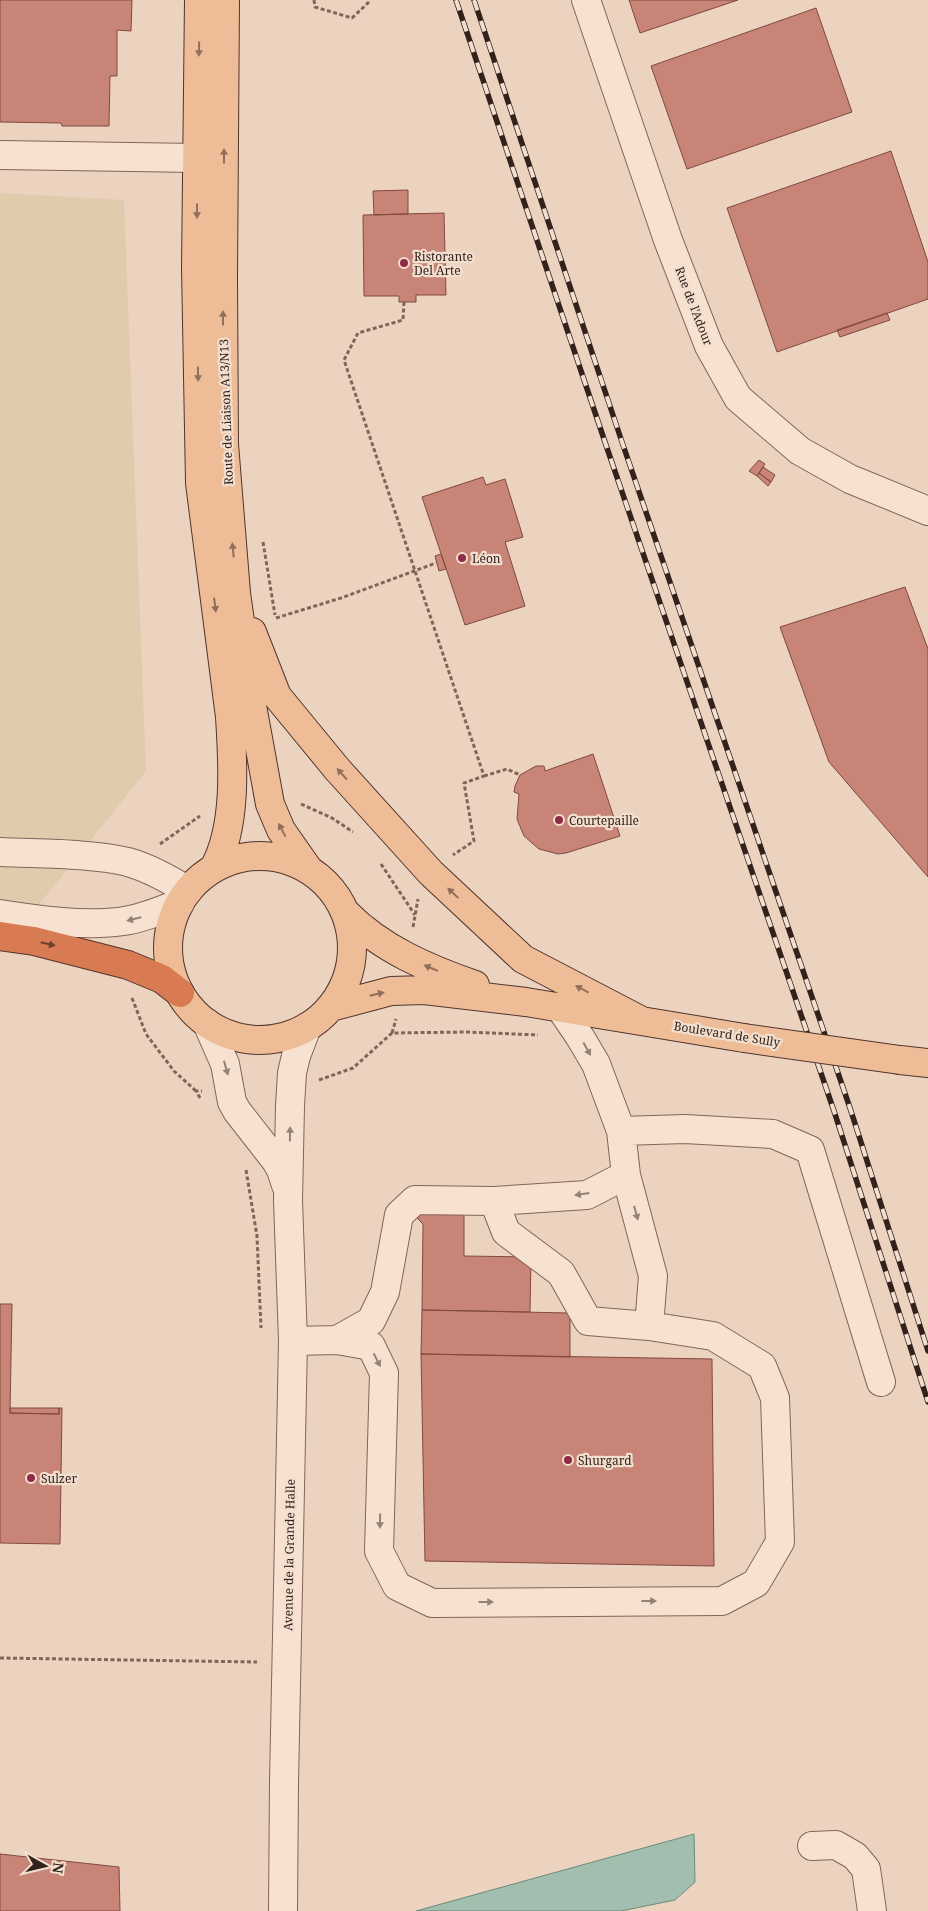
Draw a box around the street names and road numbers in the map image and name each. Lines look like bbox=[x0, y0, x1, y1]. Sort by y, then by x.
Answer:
street label: Rue de l'Adour bbox=[671, 264, 717, 348]
street label: Route de Liaison A13/N13 bbox=[215, 338, 237, 485]
street label: Boulevard de Sully bbox=[673, 1017, 782, 1051]
street label: Avenue de la Grande Halle bbox=[279, 1479, 299, 1631]

